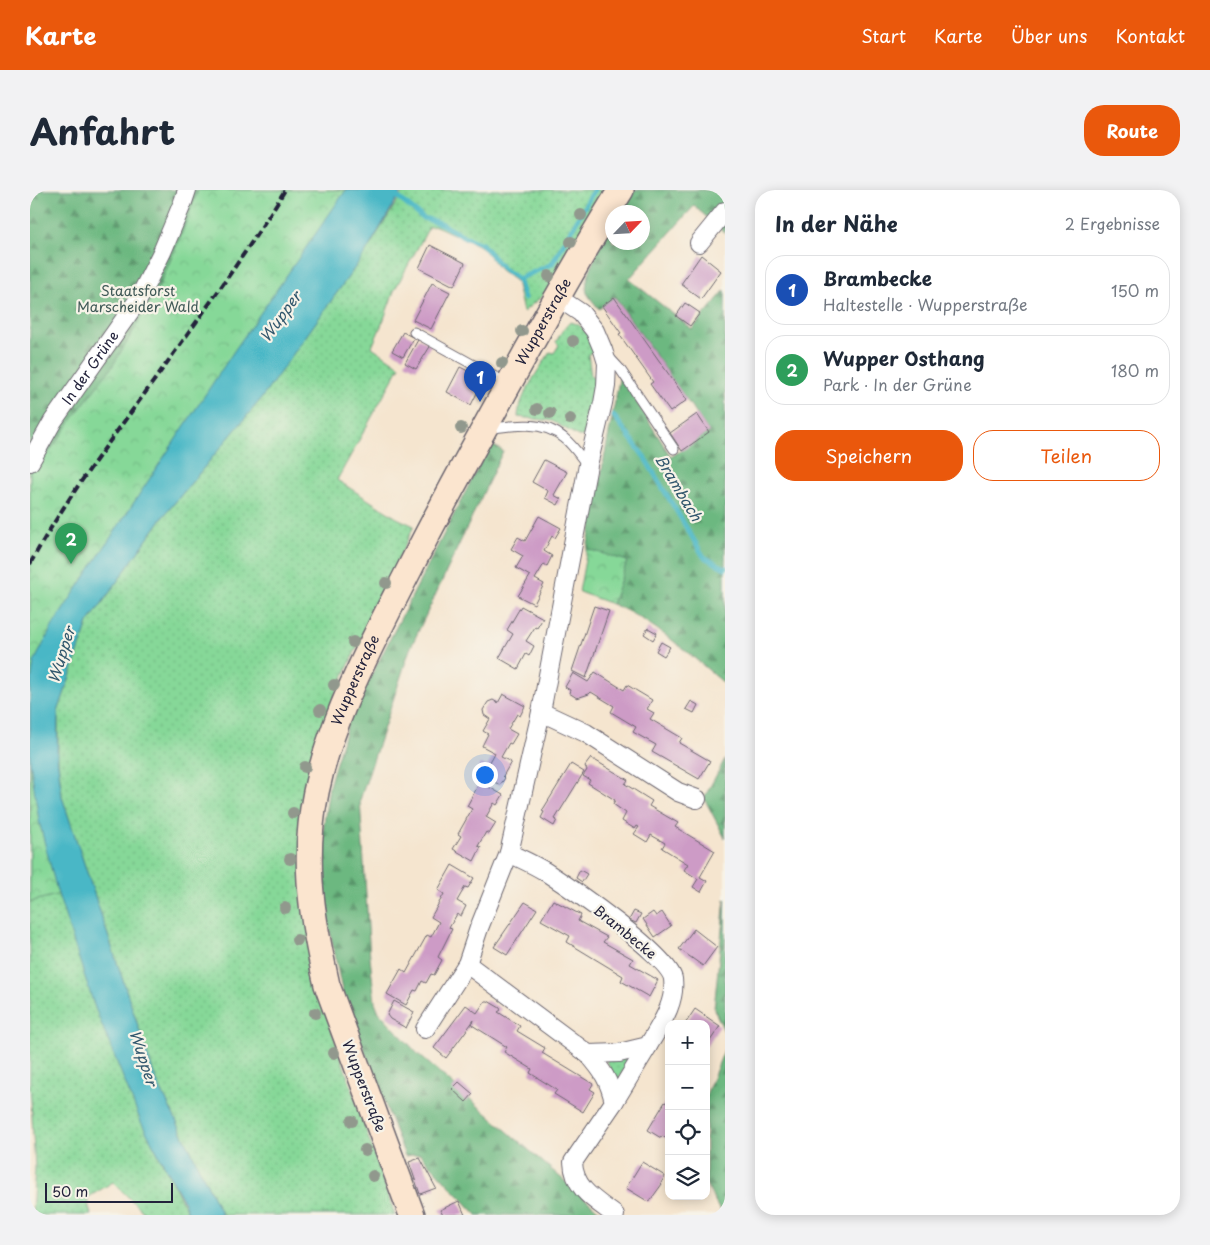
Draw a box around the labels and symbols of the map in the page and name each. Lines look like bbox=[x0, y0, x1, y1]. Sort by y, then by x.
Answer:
north arrow bbox=[605, 205, 650, 250]
street label: Wupperstraße bbox=[510, 274, 576, 369]
park label: Staatsforst Marscheider Wald bbox=[77, 280, 199, 317]
water label: Wupper bbox=[254, 284, 307, 346]
street label: In der Grüne bbox=[57, 326, 124, 409]
pin: 1 bbox=[464, 361, 496, 402]
water label: Brambach bbox=[650, 449, 708, 525]
pin: 2 bbox=[55, 523, 87, 564]
water label: Wupper bbox=[41, 622, 81, 685]
street label: Wupperstraße bbox=[326, 631, 384, 728]
your location bbox=[472, 762, 498, 788]
street label: Brambecke bbox=[589, 900, 661, 964]
water label: Wupper bbox=[125, 1027, 165, 1091]
street label: Wupperstraße bbox=[337, 1037, 392, 1135]
scale bar bbox=[45, 1180, 172, 1203]

